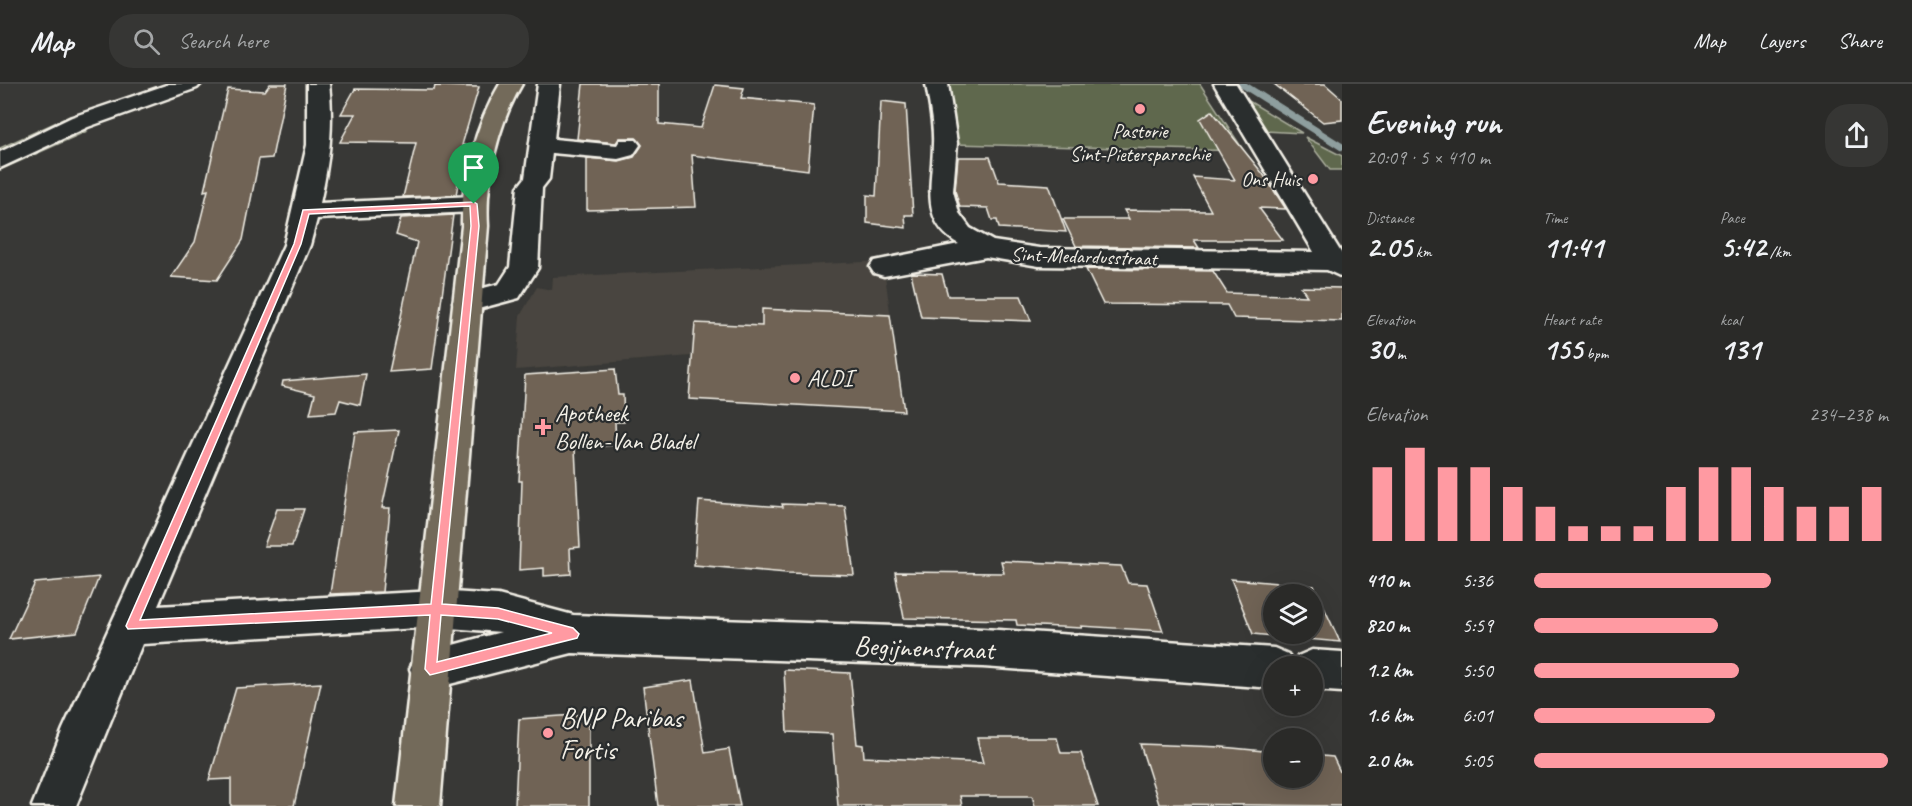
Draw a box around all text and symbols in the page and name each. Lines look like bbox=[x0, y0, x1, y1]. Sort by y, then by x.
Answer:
search box bbox=[109, 14, 529, 68]
text: Map bbox=[30, 24, 73, 59]
icon: search bbox=[130, 25, 163, 58]
text: Search here bbox=[178, 27, 268, 55]
text: Map bbox=[1693, 28, 1726, 54]
text: Layers bbox=[1759, 28, 1805, 54]
text: Share bbox=[1838, 28, 1882, 54]
text: Evening run bbox=[1366, 101, 1501, 143]
marker: Pastorie Sint-Pietersparochie bbox=[1133, 102, 1147, 116]
button: share bbox=[1825, 104, 1888, 167]
place label: Pastorie Sint-Pietersparochie bbox=[1070, 119, 1212, 167]
pin bbox=[448, 142, 499, 204]
text: 20:09 · 5 × 410 m bbox=[1366, 145, 1490, 170]
icon: arrive bbox=[457, 151, 490, 184]
place label: Ons Huis bbox=[1241, 167, 1303, 192]
marker: Ons Huis bbox=[1306, 172, 1320, 186]
text: Distance bbox=[1366, 208, 1414, 228]
text: Time bbox=[1543, 208, 1567, 228]
text: Pace bbox=[1720, 208, 1745, 228]
text: 2.05 bbox=[1366, 228, 1412, 266]
text: 11:41 bbox=[1543, 228, 1603, 266]
text: 5:42 bbox=[1720, 228, 1766, 266]
street label: Sint-Medardusstraat bbox=[1011, 241, 1160, 272]
text: km bbox=[1412, 242, 1431, 262]
text: /km bbox=[1766, 242, 1791, 262]
text: Elevation bbox=[1366, 310, 1415, 330]
text: Heart rate bbox=[1543, 310, 1601, 330]
text: kcal bbox=[1720, 310, 1741, 330]
text: 30 bbox=[1366, 330, 1393, 368]
text: 155 bbox=[1543, 330, 1583, 368]
text: 131 bbox=[1720, 330, 1761, 368]
text: m bbox=[1393, 344, 1406, 364]
text: bpm bbox=[1583, 344, 1608, 364]
place label: ALDI bbox=[807, 363, 858, 393]
marker: ALDI bbox=[788, 371, 802, 385]
place label: Apotheek Bollen-Van Bladel bbox=[555, 398, 699, 456]
text: Elevation bbox=[1366, 402, 1428, 427]
text: 234–238 m bbox=[1809, 402, 1888, 427]
marker: Apotheek Bollen-Van Bladel bbox=[536, 420, 550, 434]
text: 410 m bbox=[1366, 568, 1409, 593]
text: 5:36 bbox=[1462, 568, 1493, 593]
map controls bbox=[1263, 584, 1323, 788]
button: layers bbox=[1263, 584, 1323, 644]
text: 820 m bbox=[1366, 613, 1409, 638]
text: 5:59 bbox=[1462, 613, 1493, 638]
street label: Begijnenstraat bbox=[853, 628, 997, 668]
button: + bbox=[1263, 656, 1323, 716]
text: 1.2 km bbox=[1366, 658, 1413, 683]
text: 5:50 bbox=[1462, 658, 1493, 683]
place label: BNP Paribas Fortis bbox=[560, 700, 685, 767]
text: 1.6 km bbox=[1366, 703, 1413, 728]
text: 6:01 bbox=[1462, 703, 1493, 728]
marker: BNP Paribas Fortis bbox=[541, 726, 555, 740]
button: − bbox=[1263, 728, 1323, 788]
text: 2.0 km bbox=[1366, 748, 1413, 773]
text: 5:05 bbox=[1462, 748, 1493, 773]

